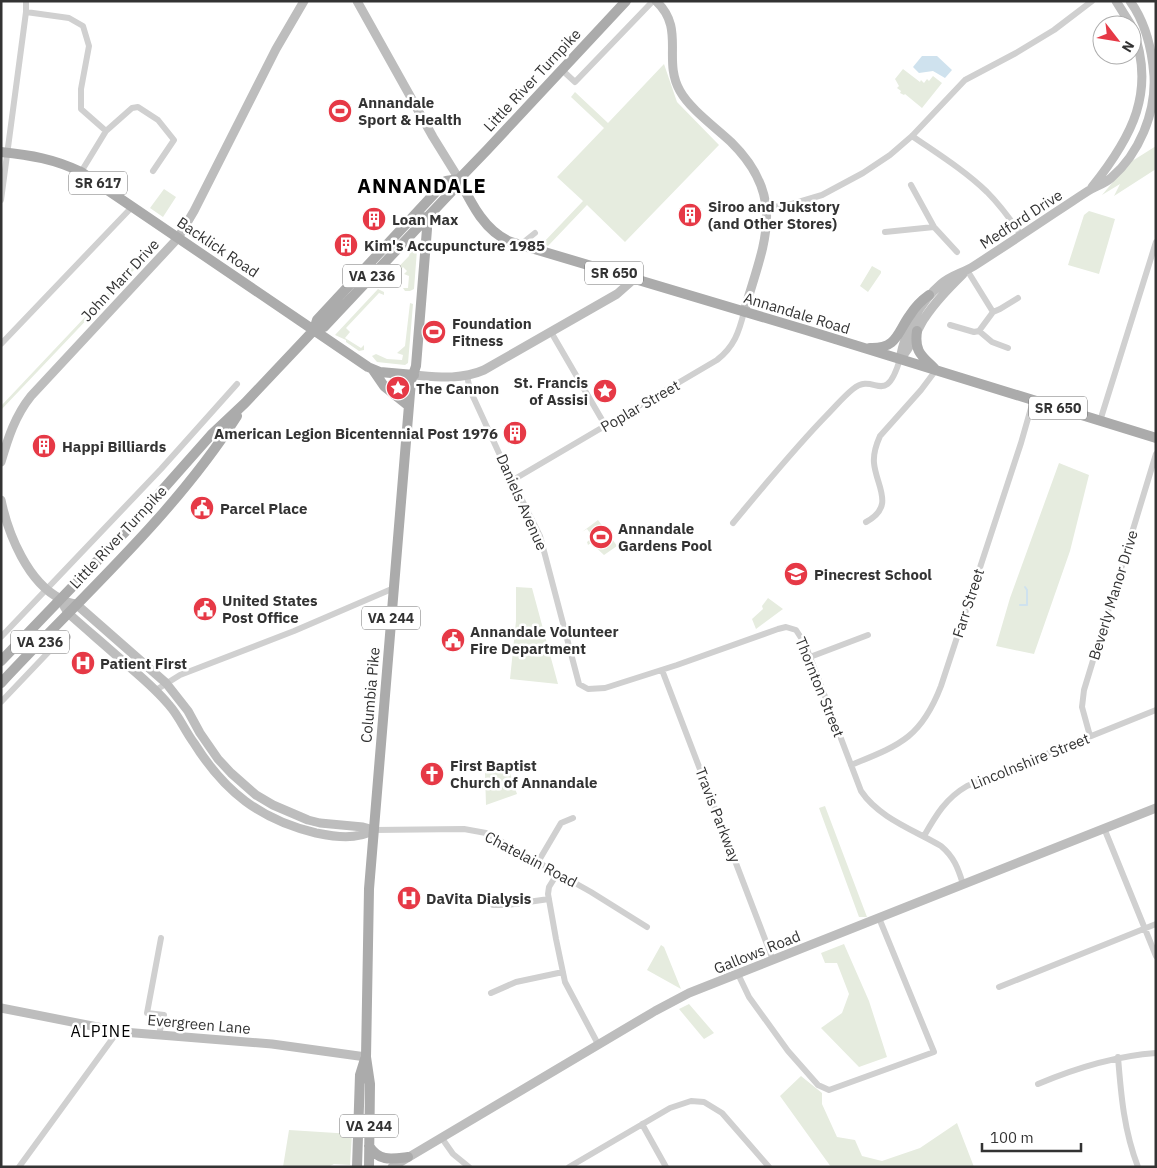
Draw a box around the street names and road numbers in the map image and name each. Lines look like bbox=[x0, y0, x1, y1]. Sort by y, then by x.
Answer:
street label: Little River Turnpike bbox=[479, 24, 585, 136]
road number: SR 617 bbox=[69, 172, 127, 194]
street label: Medford Drive bbox=[976, 185, 1066, 253]
street label: Backlick Road bbox=[173, 213, 263, 281]
street label: John Marr Drive bbox=[77, 235, 163, 325]
road number: SR 650 bbox=[585, 262, 643, 284]
road number: VA 236 bbox=[343, 264, 401, 288]
street label: Annandale Road bbox=[742, 288, 852, 338]
street label: Poplar Street bbox=[597, 376, 683, 436]
road number: SR 650 bbox=[1029, 396, 1087, 419]
street label: Daniels Avenue bbox=[492, 451, 552, 553]
street label: Little River Turnpike bbox=[65, 481, 171, 593]
street label: Beverly Manor Drive bbox=[1084, 528, 1142, 662]
street label: Farr Street bbox=[948, 566, 988, 640]
road number: VA 244 bbox=[362, 606, 420, 630]
road number: VA 236 bbox=[11, 630, 69, 654]
street label: Thornton Street bbox=[791, 634, 849, 740]
street label: Columbia Pike bbox=[356, 646, 384, 744]
street label: Lincolnshire Street bbox=[968, 729, 1092, 793]
street label: Travis Parkway bbox=[691, 765, 745, 866]
street label: Chatelain Road bbox=[482, 827, 580, 891]
street label: Gallows Road bbox=[711, 926, 803, 978]
street label: Evergreen Lane bbox=[147, 1010, 251, 1038]
road number: VA 244 bbox=[340, 1114, 398, 1138]

